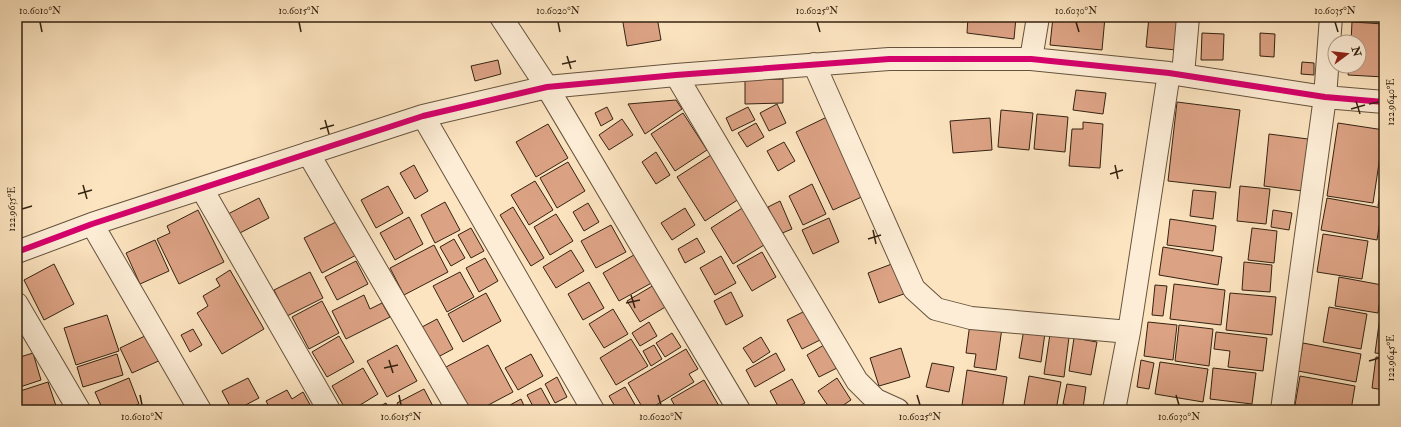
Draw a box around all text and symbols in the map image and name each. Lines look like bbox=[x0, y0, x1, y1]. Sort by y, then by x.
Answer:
text: 10.6010°N bbox=[19, 5, 61, 17]
text: 10.6015°N bbox=[278, 5, 320, 17]
text: 10.6020°N bbox=[536, 5, 580, 17]
text: 10.6025°N bbox=[796, 5, 838, 17]
text: 10.6030°N bbox=[1055, 5, 1097, 17]
text: 10.6035°N bbox=[1314, 5, 1356, 17]
north arrow bbox=[1327, 34, 1367, 74]
text: N bbox=[1348, 44, 1364, 59]
text: 122.9640°E bbox=[1385, 78, 1397, 126]
text: 122.9635°E bbox=[6, 187, 18, 231]
text: 122.9645°E bbox=[1385, 335, 1397, 381]
text: 10.6010°N bbox=[121, 411, 163, 423]
text: 10.6015°N bbox=[380, 411, 422, 423]
text: 10.6020°N bbox=[639, 411, 683, 423]
text: 10.6025°N bbox=[899, 411, 941, 423]
text: 10.6030°N bbox=[1158, 411, 1200, 423]

